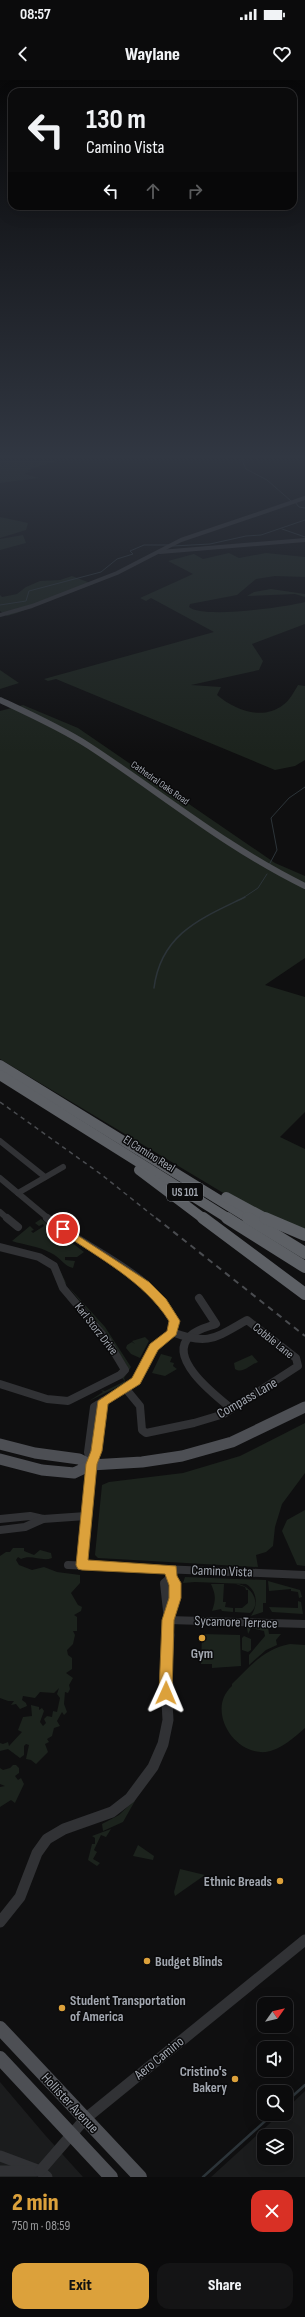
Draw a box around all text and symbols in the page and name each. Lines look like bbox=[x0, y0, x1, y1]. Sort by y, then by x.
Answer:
text: 08:57 bbox=[20, 5, 51, 24]
icon: back bbox=[12, 43, 34, 65]
icon: heart bbox=[271, 43, 293, 65]
text: Waylane bbox=[125, 44, 180, 65]
text: 130 m bbox=[86, 103, 146, 136]
icon: left bbox=[20, 104, 72, 156]
text: Camino Vista bbox=[86, 137, 165, 158]
icon: left bbox=[100, 180, 122, 202]
icon: ahead bbox=[142, 180, 164, 202]
icon: right bbox=[184, 180, 206, 202]
street label: Cathedral Oaks Road bbox=[129, 759, 191, 807]
street label: El Camino Real bbox=[120, 1132, 178, 1176]
road number: US 101 bbox=[167, 1183, 203, 1201]
pin bbox=[46, 1212, 80, 1246]
icon: arrive bbox=[52, 1218, 74, 1240]
street label: Karl Storz Drive bbox=[71, 1300, 121, 1358]
street label: Cobble Lane bbox=[249, 1320, 297, 1362]
street label: Compass Lane bbox=[214, 1374, 280, 1422]
street label: Camino Vista bbox=[191, 1561, 253, 1581]
street label: Sycamore Terrace bbox=[194, 1612, 278, 1632]
marker: Gym bbox=[197, 1633, 207, 1643]
place label: Gym bbox=[191, 1645, 213, 1662]
position arrow bbox=[145, 1672, 187, 1714]
place label: Ethnic Breads bbox=[204, 1873, 272, 1890]
marker: Ethnic Breads bbox=[275, 1876, 285, 1886]
place label: Budget Blinds bbox=[155, 1953, 223, 1970]
marker: Budget Blinds bbox=[142, 1956, 152, 1966]
place label: Student Transportation of America bbox=[70, 1992, 186, 2025]
north arrow bbox=[257, 1997, 293, 2033]
map controls bbox=[257, 1997, 293, 2165]
marker: Student Transportation of America bbox=[57, 2003, 67, 2013]
street label: Aero Camino bbox=[130, 2033, 187, 2084]
button: sound bbox=[257, 2041, 293, 2077]
place label: Cristino's Bakery bbox=[180, 2063, 227, 2096]
street label: Hollister Avenue bbox=[38, 2069, 102, 2137]
marker: Cristino's Bakery bbox=[230, 2074, 240, 2084]
button: search bbox=[257, 2085, 293, 2121]
button: layers bbox=[257, 2129, 293, 2165]
text: 2 min bbox=[12, 2188, 59, 2217]
button: close bbox=[251, 2190, 293, 2232]
text: 750 m · 08:59 bbox=[12, 2218, 70, 2234]
button: Exit bbox=[12, 2263, 149, 2309]
button: Share bbox=[157, 2263, 293, 2309]

